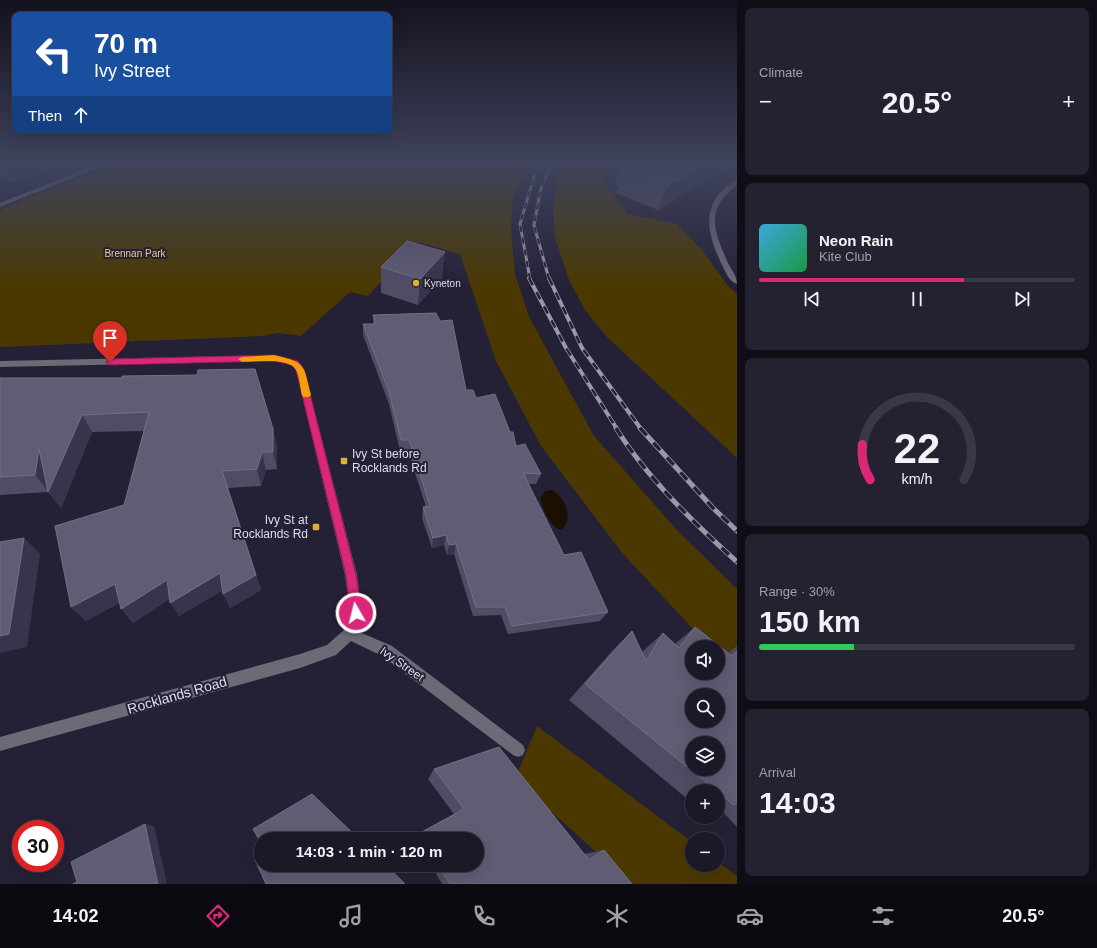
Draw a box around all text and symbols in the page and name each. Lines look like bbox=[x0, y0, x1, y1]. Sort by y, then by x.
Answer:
icon: left bbox=[28, 28, 80, 80]
text: 70 m bbox=[94, 28, 158, 59]
text: Ivy Street bbox=[94, 61, 170, 81]
text: Climate bbox=[759, 65, 803, 80]
text: 20.5° bbox=[882, 86, 952, 119]
text: − bbox=[759, 89, 772, 114]
text: + bbox=[1062, 89, 1075, 114]
icon: ahead bbox=[70, 104, 92, 126]
text: Then bbox=[28, 107, 62, 124]
text: Neon Rain bbox=[819, 232, 893, 249]
park label: Brennan Park bbox=[104, 248, 167, 259]
text: Kite Club bbox=[819, 249, 872, 264]
marker: Kyneton bbox=[411, 278, 421, 288]
place label: Kyneton bbox=[424, 278, 461, 289]
icon: previous bbox=[801, 288, 823, 310]
icon: pause bbox=[906, 288, 928, 310]
icon: next bbox=[1011, 288, 1033, 310]
pin bbox=[93, 321, 127, 362]
icon: arrive bbox=[99, 327, 121, 349]
text: 22 bbox=[894, 425, 940, 472]
place label: Ivy St before Rocklands Rd bbox=[352, 447, 427, 475]
marker: Ivy St before Rocklands Rd bbox=[339, 456, 349, 466]
text: km/h bbox=[902, 471, 933, 487]
place label: Ivy St at Rocklands Rd bbox=[233, 513, 309, 541]
marker: Ivy St at Rocklands Rd bbox=[311, 522, 321, 532]
text: Range · 30% bbox=[759, 584, 835, 599]
position arrow bbox=[335, 592, 377, 634]
text: 150 km bbox=[759, 605, 861, 638]
map controls bbox=[685, 640, 725, 872]
button: sound bbox=[685, 640, 725, 680]
street label: Ivy Street bbox=[377, 644, 427, 685]
street label: Rocklands Road bbox=[125, 673, 229, 717]
button: search bbox=[685, 688, 725, 728]
button: layers bbox=[685, 736, 725, 776]
text: Arrival bbox=[759, 765, 796, 780]
button: + bbox=[685, 784, 725, 824]
text: 14:03 bbox=[759, 786, 836, 819]
speed limit sign: 30 bbox=[12, 820, 64, 872]
button: − bbox=[685, 832, 725, 872]
text: 14:03 · 1 min · 120 m bbox=[296, 843, 442, 860]
icon: directions bbox=[204, 902, 232, 930]
icon: music bbox=[337, 902, 365, 930]
icon: phone bbox=[470, 902, 498, 930]
icon: climate bbox=[603, 902, 631, 930]
icon: car bbox=[736, 902, 764, 930]
icon: filters bbox=[869, 902, 897, 930]
text: 14:02 bbox=[53, 906, 99, 926]
text: 20.5° bbox=[1002, 906, 1044, 926]

